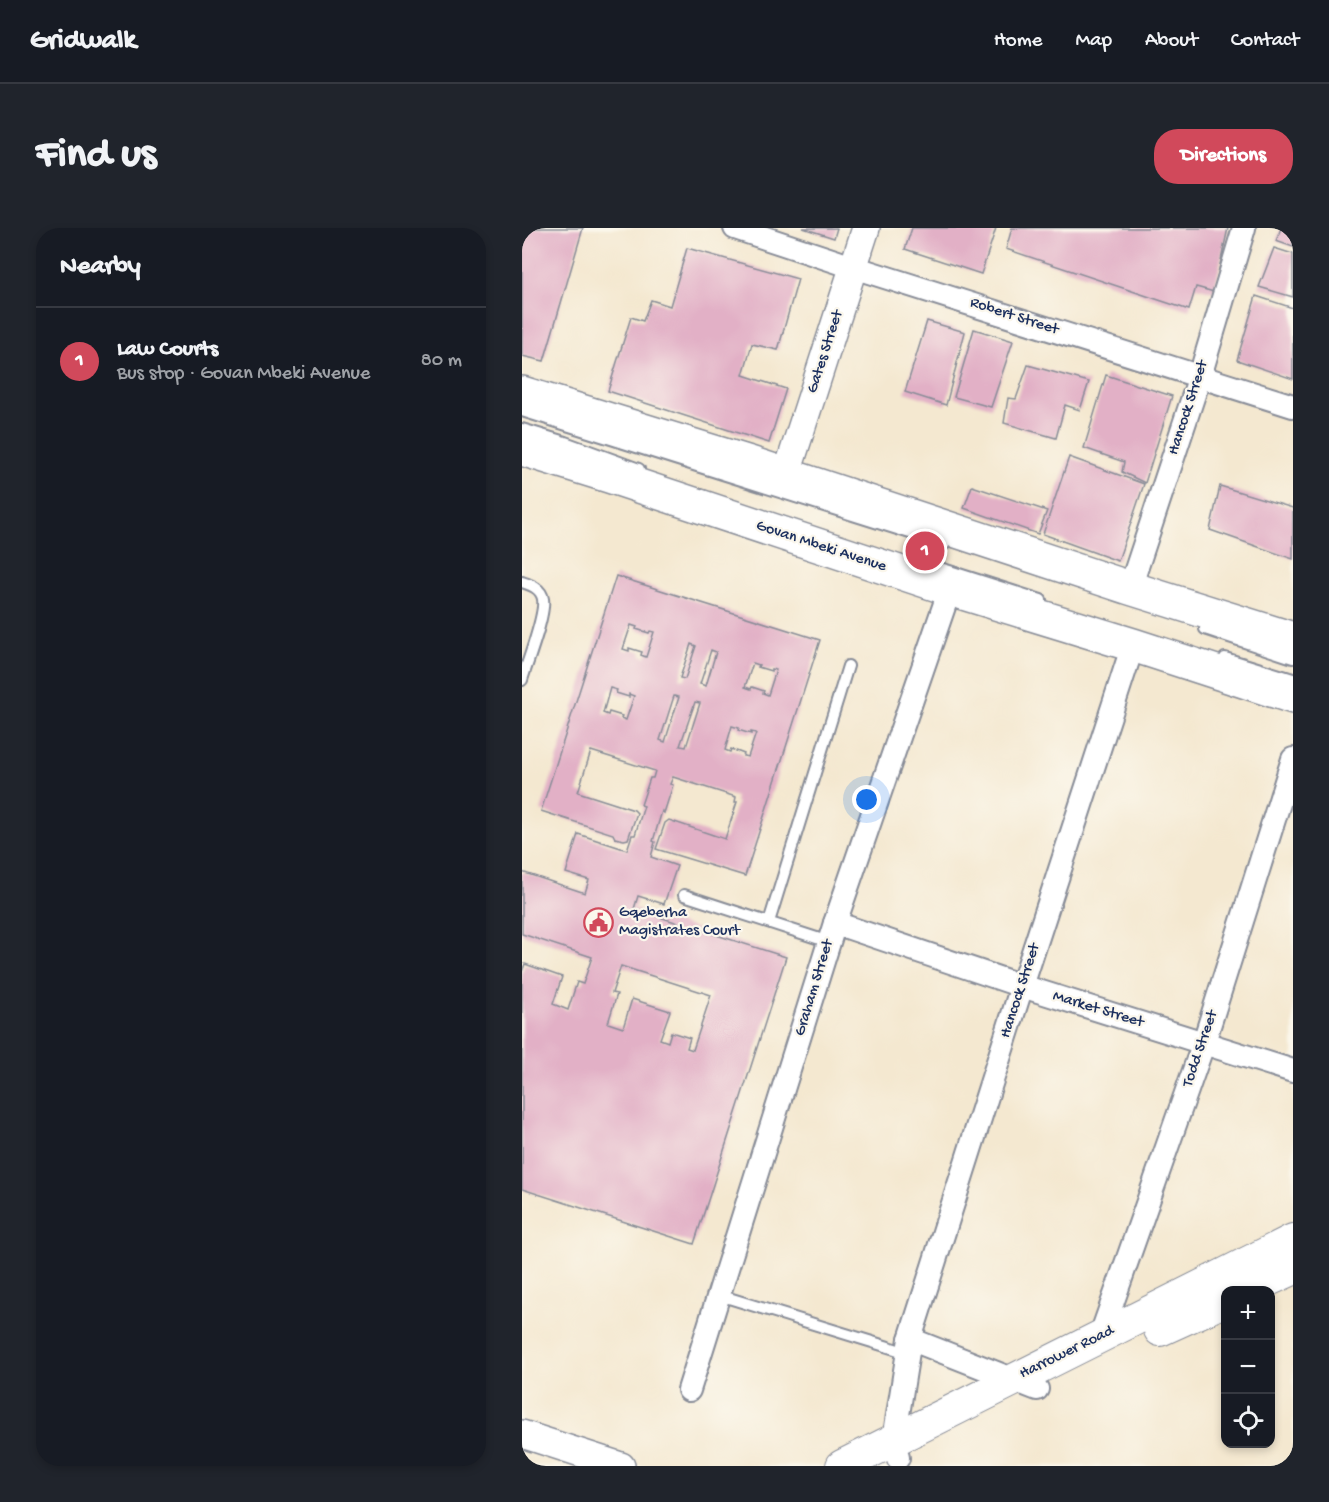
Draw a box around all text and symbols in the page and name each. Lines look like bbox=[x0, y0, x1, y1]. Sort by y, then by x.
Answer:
text: Gridwalk bbox=[30, 25, 136, 58]
text: Home bbox=[994, 29, 1042, 54]
text: Map bbox=[1075, 29, 1112, 54]
text: About bbox=[1145, 29, 1198, 54]
text: Contact bbox=[1231, 29, 1299, 54]
button: Directions bbox=[1154, 129, 1293, 184]
text: Find us bbox=[36, 132, 156, 181]
text: Nearby bbox=[60, 252, 141, 283]
street label: Robert Street bbox=[967, 294, 1062, 341]
street label: Gates Street bbox=[804, 307, 849, 396]
text: Law Courts bbox=[117, 337, 218, 363]
text: 1 bbox=[75, 350, 84, 373]
text: 80 m bbox=[421, 350, 462, 373]
street label: Hancock Street bbox=[1165, 357, 1214, 458]
text: Bus stop · Govan Mbeki Avenue bbox=[117, 363, 370, 386]
street label: Govan Mbeki Avenue bbox=[753, 517, 889, 577]
pin: 1 bbox=[906, 528, 944, 574]
your location bbox=[852, 785, 881, 814]
place label: Gqeberha Magistrates Court bbox=[619, 904, 741, 941]
public building icon: Gqeberha Magistrates Court bbox=[582, 906, 614, 938]
street label: Graham Street bbox=[791, 936, 839, 1039]
street label: Hancock Street bbox=[997, 940, 1046, 1041]
street label: Market Street bbox=[1050, 987, 1147, 1033]
street label: Todd Street bbox=[1179, 1007, 1223, 1091]
map controls bbox=[1221, 1286, 1275, 1448]
button: + bbox=[1221, 1286, 1275, 1340]
street label: Harrower Road bbox=[1017, 1321, 1119, 1384]
button: − bbox=[1221, 1340, 1275, 1394]
button: locate bbox=[1221, 1394, 1275, 1448]

